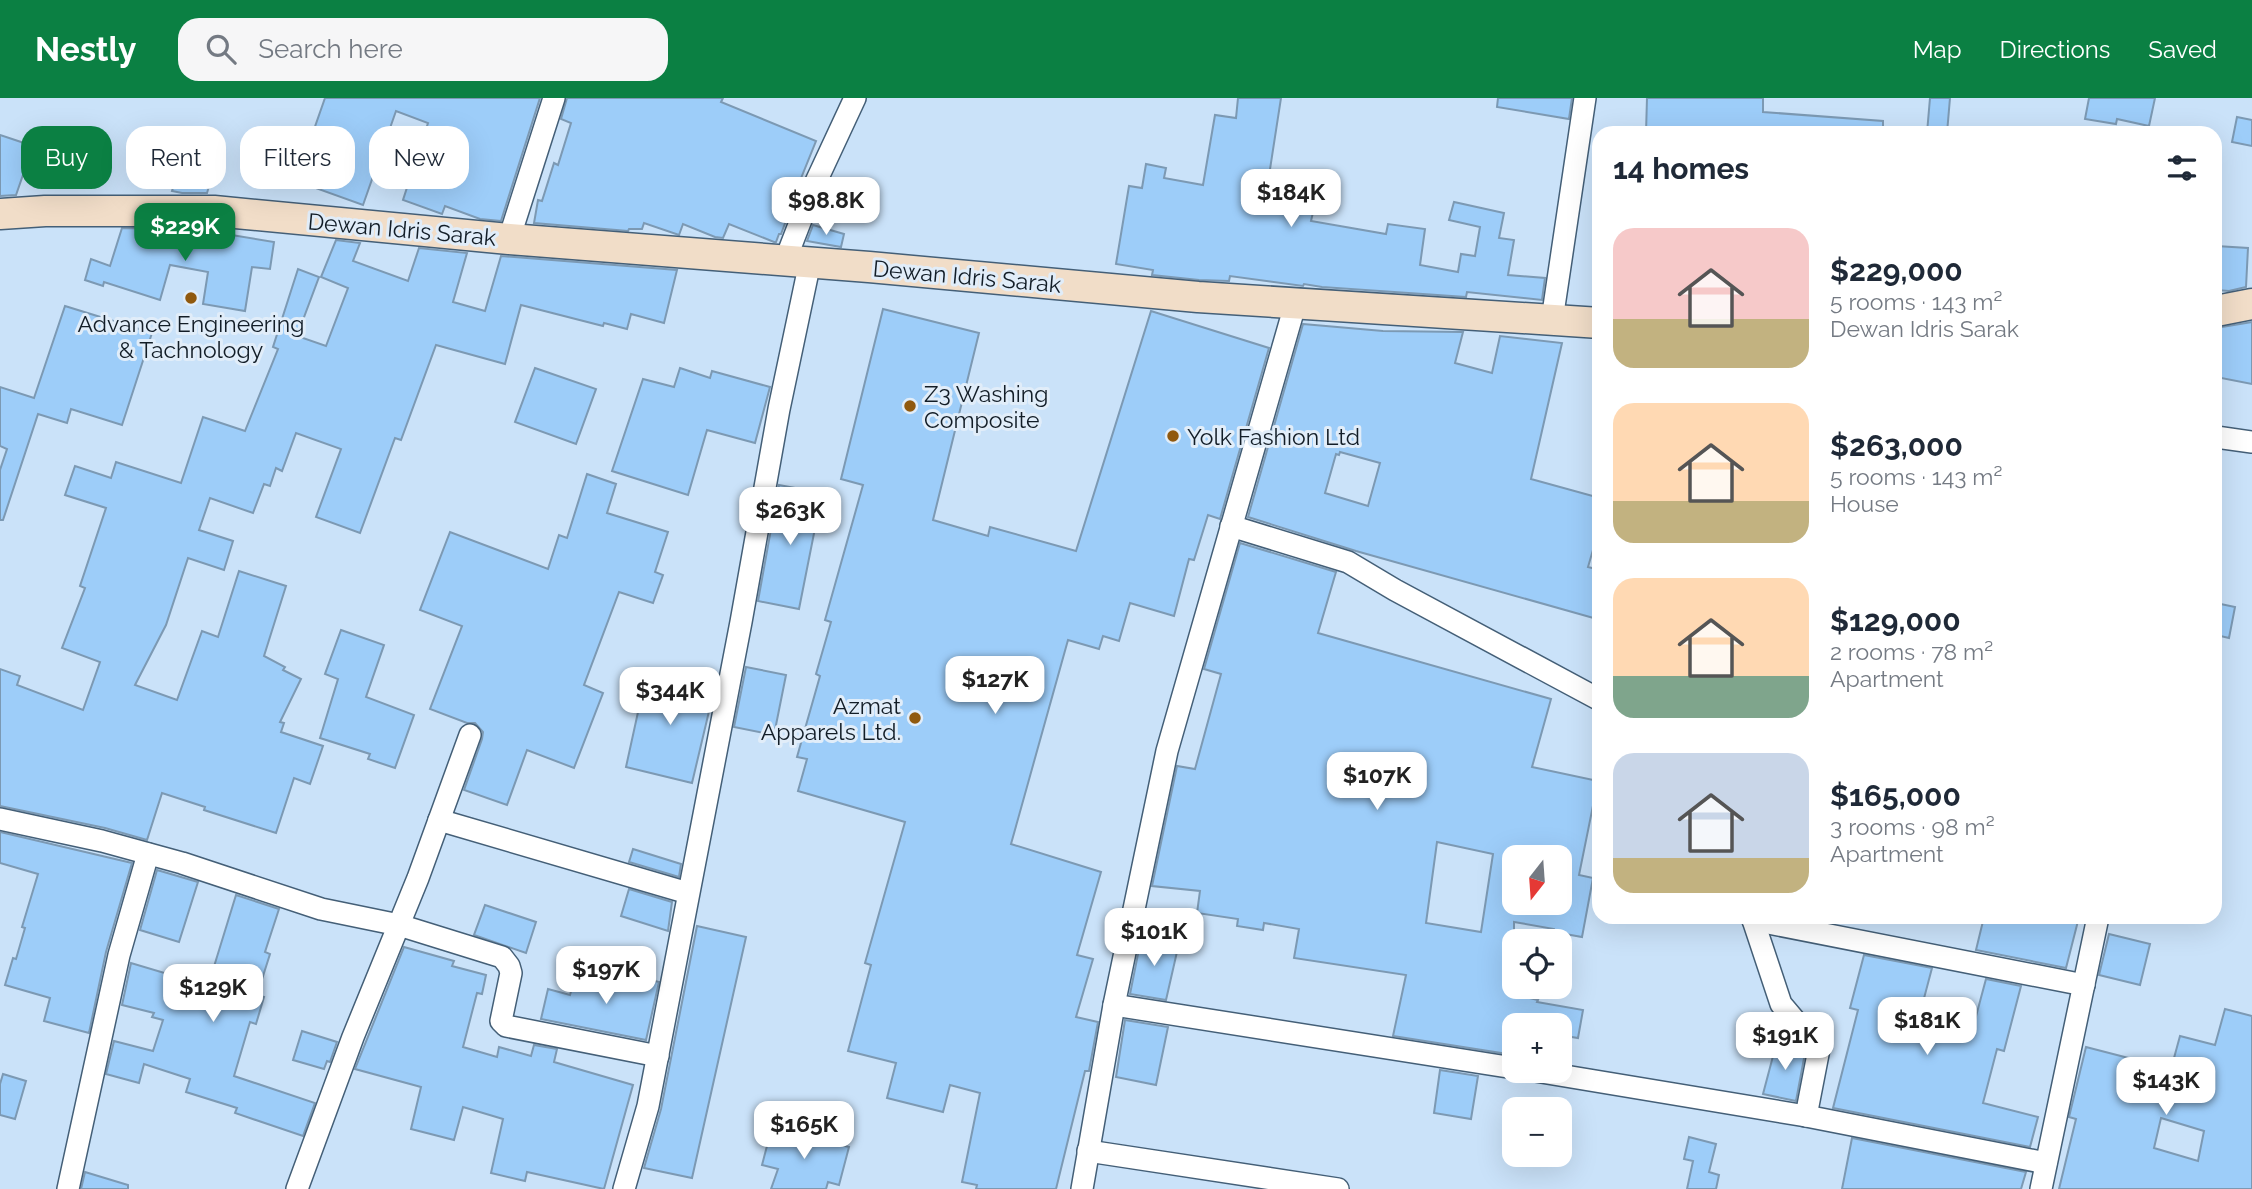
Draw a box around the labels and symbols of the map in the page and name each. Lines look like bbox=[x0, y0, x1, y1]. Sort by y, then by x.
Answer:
pin: $184K bbox=[1242, 170, 1340, 229]
pin: $98.8K bbox=[769, 178, 883, 237]
pin: $229K bbox=[136, 204, 234, 263]
street label: Dewan Idris Sarak bbox=[307, 207, 497, 251]
street label: Dewan Idris Sarak bbox=[872, 254, 1062, 298]
marker: Advance Engineering & Tachnology bbox=[183, 290, 199, 306]
place label: Advance Engineering & Tachnology bbox=[78, 310, 304, 363]
place label: Z3 Washing Composite bbox=[924, 380, 1048, 433]
marker: Z3 Washing Composite bbox=[902, 398, 918, 414]
place label: Yolk Fashion Ltd bbox=[1187, 423, 1360, 450]
marker: Yolk Fashion Ltd bbox=[1165, 428, 1181, 444]
pin: $263K bbox=[741, 488, 839, 547]
pin: $127K bbox=[946, 656, 1044, 716]
pin: $344K bbox=[621, 668, 719, 727]
place label: Azmat Apparels Ltd. bbox=[761, 692, 901, 745]
marker: Azmat Apparels Ltd. bbox=[907, 710, 923, 726]
pin: $107K bbox=[1328, 752, 1426, 812]
north arrow bbox=[1502, 845, 1572, 915]
pin: $101K bbox=[1105, 908, 1203, 968]
pin: $197K bbox=[557, 946, 655, 1006]
pin: $129K bbox=[164, 964, 262, 1024]
pin: $181K bbox=[1878, 998, 1976, 1057]
pin: $191K bbox=[1736, 1012, 1834, 1072]
pin: $143K bbox=[2117, 1058, 2215, 1117]
pin: $165K bbox=[755, 1102, 853, 1161]

